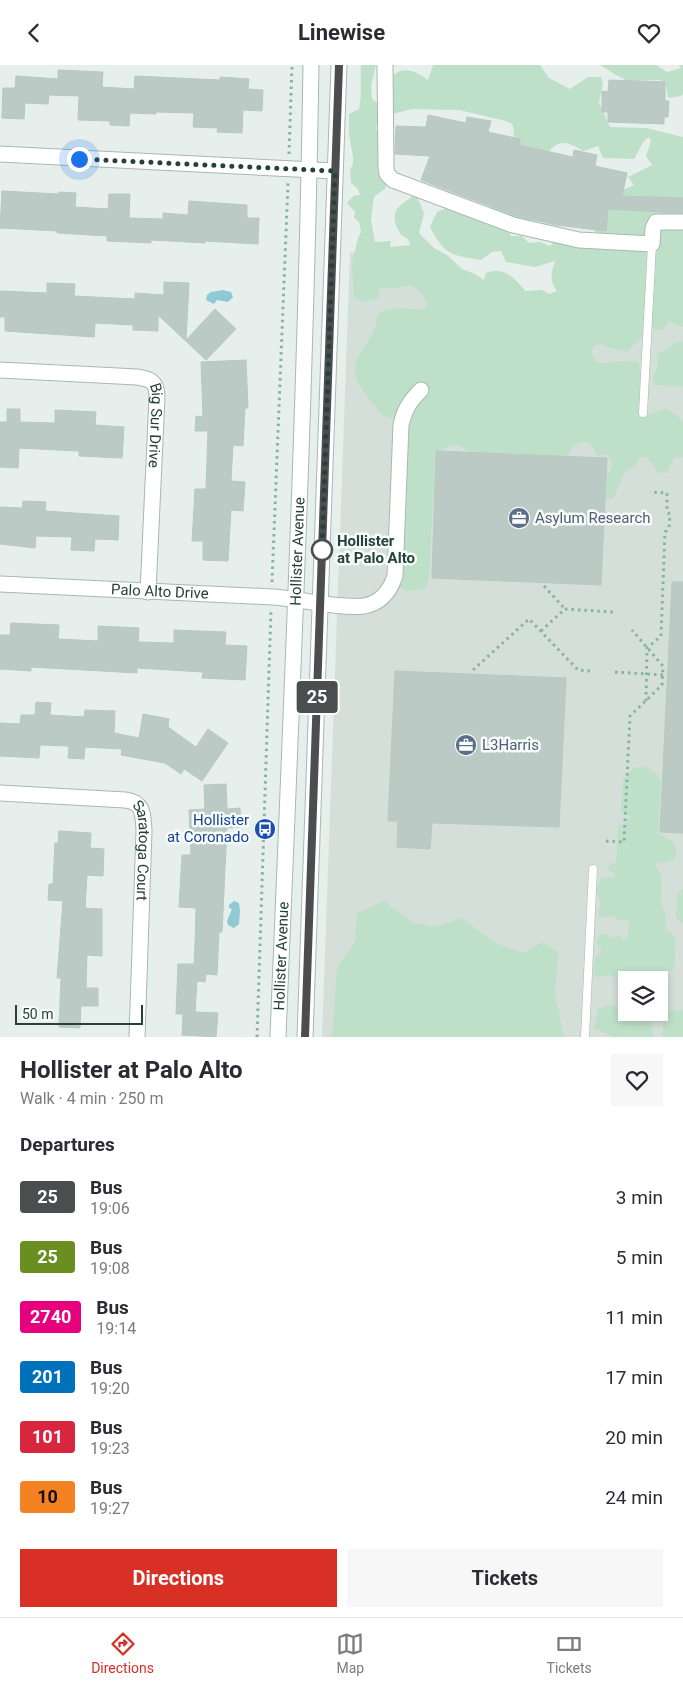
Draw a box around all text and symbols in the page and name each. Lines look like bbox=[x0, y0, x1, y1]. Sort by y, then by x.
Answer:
icon: back bbox=[20, 19, 48, 47]
icon: heart bbox=[635, 19, 663, 47]
text: Linewise bbox=[298, 20, 385, 45]
your location bbox=[67, 147, 92, 172]
street label: Big Sur Drive bbox=[145, 381, 166, 468]
street label: Hollister Avenue bbox=[286, 497, 308, 606]
office icon: Asylum Research bbox=[507, 506, 531, 530]
place label: Asylum Research bbox=[535, 509, 651, 527]
place label: Hollister at Palo Alto bbox=[337, 532, 415, 567]
marker: Hollister at Palo Alto bbox=[311, 539, 333, 561]
street label: Palo Alto Drive bbox=[111, 580, 209, 603]
line badge: 25 bbox=[294, 681, 340, 713]
text: 25 bbox=[307, 686, 327, 707]
office icon: L3Harris bbox=[454, 733, 478, 757]
place label: L3Harris bbox=[482, 736, 539, 754]
street label: Saratoga Court bbox=[129, 796, 153, 901]
place label: Hollister at Coronado bbox=[167, 811, 249, 846]
bus stop icon: Hollister at Coronado bbox=[253, 817, 277, 841]
street label: Hollister Avenue bbox=[270, 901, 293, 1011]
map controls bbox=[618, 971, 668, 1021]
button: layers bbox=[618, 971, 668, 1021]
scale bar bbox=[15, 1002, 142, 1025]
text: 50 m bbox=[22, 1006, 54, 1022]
button: heart bbox=[611, 1054, 663, 1106]
text: Hollister at Palo Alto bbox=[20, 1056, 243, 1084]
text: Walk · 4 min · 250 m bbox=[20, 1089, 164, 1108]
text: Departures bbox=[20, 1133, 115, 1156]
text: Bus bbox=[90, 1176, 123, 1199]
text: 25 bbox=[37, 1186, 58, 1207]
text: 3 min bbox=[616, 1186, 663, 1209]
text: 19:06 bbox=[90, 1199, 130, 1218]
text: Bus bbox=[90, 1236, 123, 1259]
text: 25 bbox=[37, 1246, 58, 1267]
text: 5 min bbox=[616, 1246, 663, 1269]
text: 19:08 bbox=[90, 1259, 130, 1278]
text: Bus bbox=[96, 1296, 129, 1319]
text: 2740 bbox=[30, 1306, 71, 1327]
text: 11 min bbox=[605, 1306, 663, 1329]
text: 19:14 bbox=[96, 1319, 136, 1338]
text: Bus bbox=[90, 1356, 123, 1379]
text: 201 bbox=[32, 1366, 63, 1387]
text: 17 min bbox=[605, 1366, 663, 1389]
text: 19:20 bbox=[90, 1379, 130, 1398]
text: Bus bbox=[90, 1416, 123, 1439]
text: 101 bbox=[32, 1426, 63, 1447]
text: 20 min bbox=[605, 1426, 663, 1449]
text: 19:23 bbox=[90, 1439, 130, 1458]
text: Bus bbox=[90, 1476, 123, 1499]
text: 10 bbox=[37, 1486, 58, 1507]
text: 24 min bbox=[605, 1486, 663, 1509]
text: 19:27 bbox=[90, 1499, 130, 1518]
button: Directions bbox=[20, 1549, 337, 1607]
button: Tickets bbox=[347, 1549, 663, 1607]
tab: Directions bbox=[91, 1630, 154, 1676]
tab: Map bbox=[336, 1630, 364, 1676]
tab: Tickets bbox=[547, 1630, 592, 1676]

